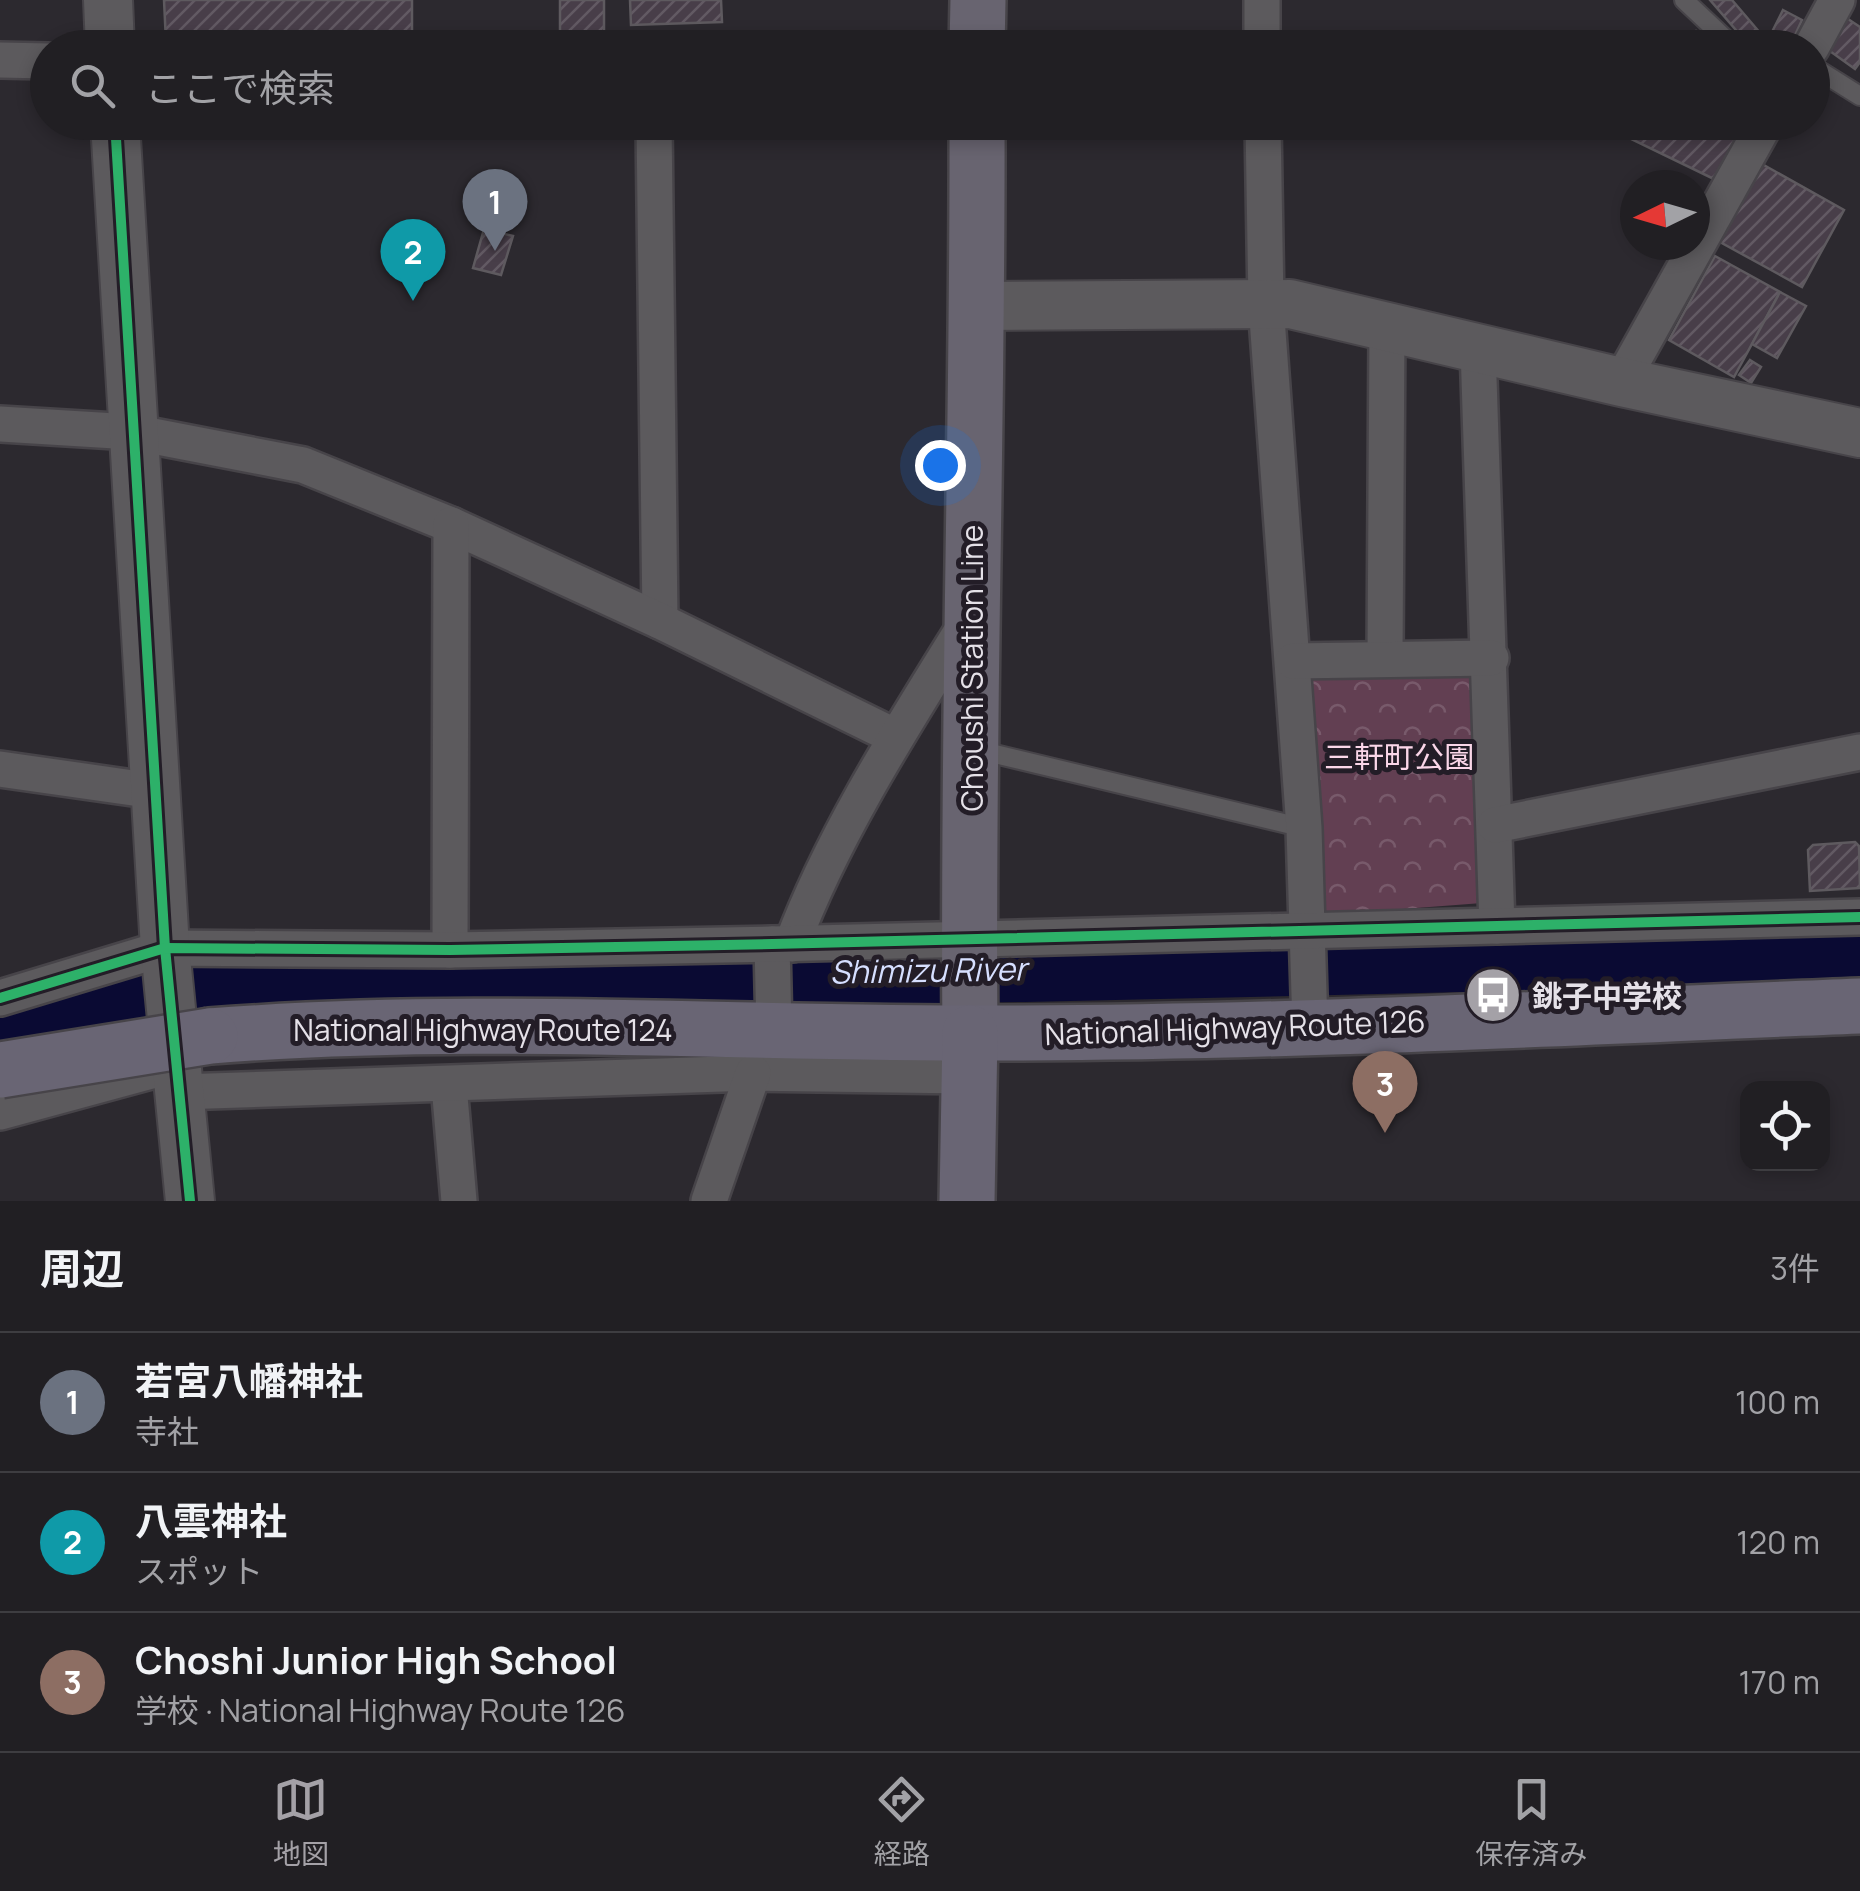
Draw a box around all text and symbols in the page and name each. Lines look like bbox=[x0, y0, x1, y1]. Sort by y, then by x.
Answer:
search box bbox=[30, 30, 1830, 140]
icon: search bbox=[65, 58, 120, 113]
text: ここで検索 bbox=[145, 61, 335, 113]
pin: 1 bbox=[462, 168, 528, 251]
north arrow bbox=[1620, 170, 1710, 260]
pin: 2 bbox=[380, 218, 446, 301]
your location bbox=[915, 440, 966, 491]
street label: Choushi Station Line bbox=[951, 525, 992, 811]
park label: 三軒町公園 bbox=[1324, 736, 1474, 777]
water label: Shimizu River bbox=[829, 946, 1031, 994]
bus stop icon: 銚子中学校 bbox=[1463, 965, 1523, 1025]
place label: 銚子中学校 bbox=[1532, 975, 1682, 1016]
street label: National Highway Route 126 bbox=[1044, 1000, 1426, 1054]
street label: National Highway Route 124 bbox=[293, 1009, 673, 1050]
pin: 3 bbox=[1352, 1050, 1418, 1133]
map controls bbox=[1740, 1081, 1830, 1171]
button: locate bbox=[1740, 1081, 1830, 1171]
text: 周辺 bbox=[40, 1239, 124, 1297]
text: 3件 bbox=[1770, 1246, 1820, 1290]
text: 若宮八幡神社 bbox=[135, 1354, 363, 1406]
text: 1 bbox=[65, 1380, 80, 1424]
text: 100 m bbox=[1735, 1380, 1820, 1424]
text: 寺社 bbox=[135, 1409, 199, 1453]
text: 八雲神社 bbox=[135, 1494, 287, 1546]
text: 2 bbox=[63, 1520, 82, 1564]
text: 120 m bbox=[1736, 1520, 1820, 1564]
text: スポット bbox=[135, 1549, 263, 1593]
text: Choshi Junior High School bbox=[135, 1633, 617, 1685]
text: 3 bbox=[63, 1660, 82, 1704]
text: 170 m bbox=[1738, 1660, 1820, 1704]
text: 学校 · National Highway Route 126 bbox=[135, 1688, 626, 1732]
tab: 地図 bbox=[273, 1772, 329, 1872]
tab: 経路 bbox=[874, 1772, 930, 1872]
tab: 保存済み bbox=[1475, 1772, 1587, 1872]

